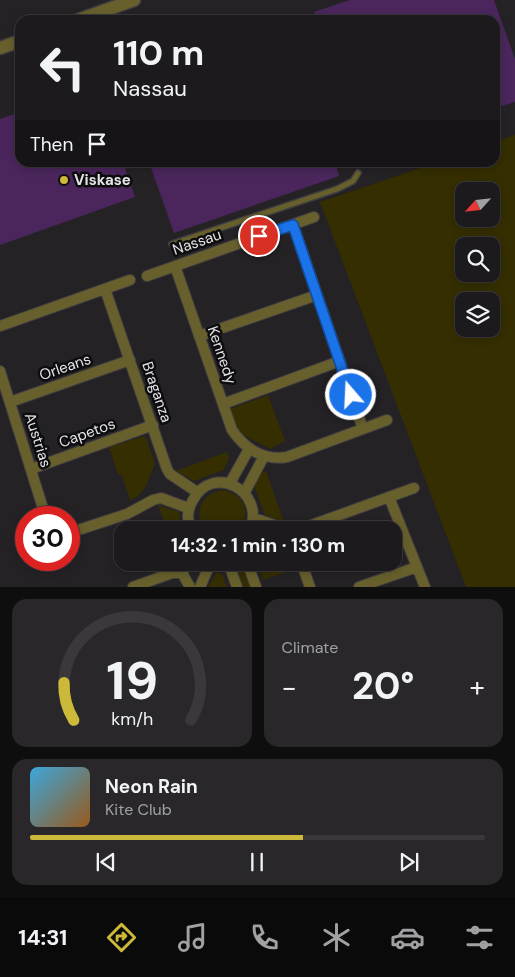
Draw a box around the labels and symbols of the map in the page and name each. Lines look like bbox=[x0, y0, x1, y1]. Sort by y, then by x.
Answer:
place label: Viskase bbox=[74, 170, 131, 190]
marker: Viskase bbox=[58, 174, 70, 186]
north arrow bbox=[455, 182, 500, 228]
pin bbox=[238, 215, 280, 257]
street label: Nassau bbox=[170, 224, 224, 260]
street label: Kennedy bbox=[203, 323, 241, 387]
street label: Orleans bbox=[37, 349, 93, 385]
street label: Braganza bbox=[137, 359, 177, 425]
position arrow bbox=[324, 368, 376, 420]
street label: Austrias bbox=[20, 410, 56, 470]
street label: Capetos bbox=[56, 414, 118, 452]
speed limit sign: 30 bbox=[15, 506, 80, 571]

